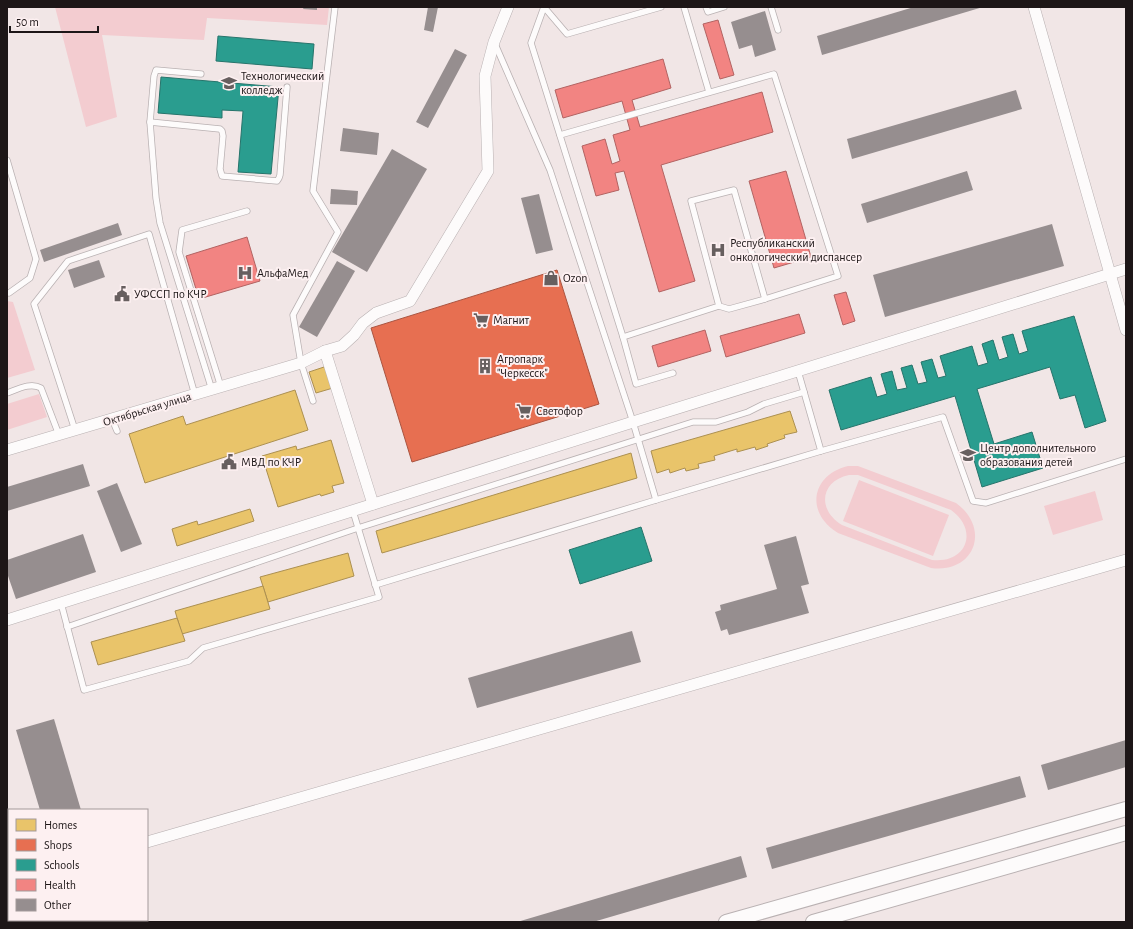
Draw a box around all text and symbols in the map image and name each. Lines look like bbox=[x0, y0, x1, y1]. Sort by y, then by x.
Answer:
scale bar bbox=[10, 8, 98, 34]
text: 50 m bbox=[16, 16, 39, 28]
place label: Технологический колледж bbox=[241, 70, 324, 96]
school or university icon: Технологический колледж bbox=[220, 74, 238, 92]
place label: Республиканский онкологический диспансер bbox=[730, 237, 862, 263]
hospital icon: Республиканский онкологический диспансер bbox=[709, 241, 727, 259]
hospital icon: АльфаМед bbox=[236, 264, 254, 282]
place label: АльфаМед bbox=[257, 267, 309, 279]
shop icon: Ozon bbox=[542, 269, 560, 287]
place label: Ozon bbox=[563, 272, 587, 284]
public building icon: УФССП по КЧР bbox=[113, 285, 131, 303]
place label: УФССП по КЧР bbox=[134, 288, 207, 300]
supermarket icon: Магнит bbox=[472, 311, 490, 329]
place label: Магнит bbox=[493, 314, 530, 326]
place label: Агропарк "Черкесск" bbox=[497, 353, 548, 379]
building icon: Агропарк "Черкесск" bbox=[476, 357, 494, 375]
street label: Октябрьская улица bbox=[101, 390, 193, 429]
supermarket icon: Светофор bbox=[515, 402, 533, 420]
place label: Светофор bbox=[536, 405, 583, 417]
place label: Центр дополнительного образования детей bbox=[980, 442, 1096, 468]
school or university icon: Центр дополнительного образования детей bbox=[959, 446, 977, 464]
public building icon: МВД по КЧР bbox=[220, 453, 238, 471]
place label: МВД по КЧР bbox=[241, 456, 301, 468]
legend bbox=[8, 809, 148, 921]
text: Homes bbox=[44, 819, 77, 831]
text: Shops bbox=[44, 839, 72, 851]
text: Schools bbox=[44, 859, 79, 871]
text: Health bbox=[44, 879, 76, 891]
text: Other bbox=[44, 899, 71, 911]

